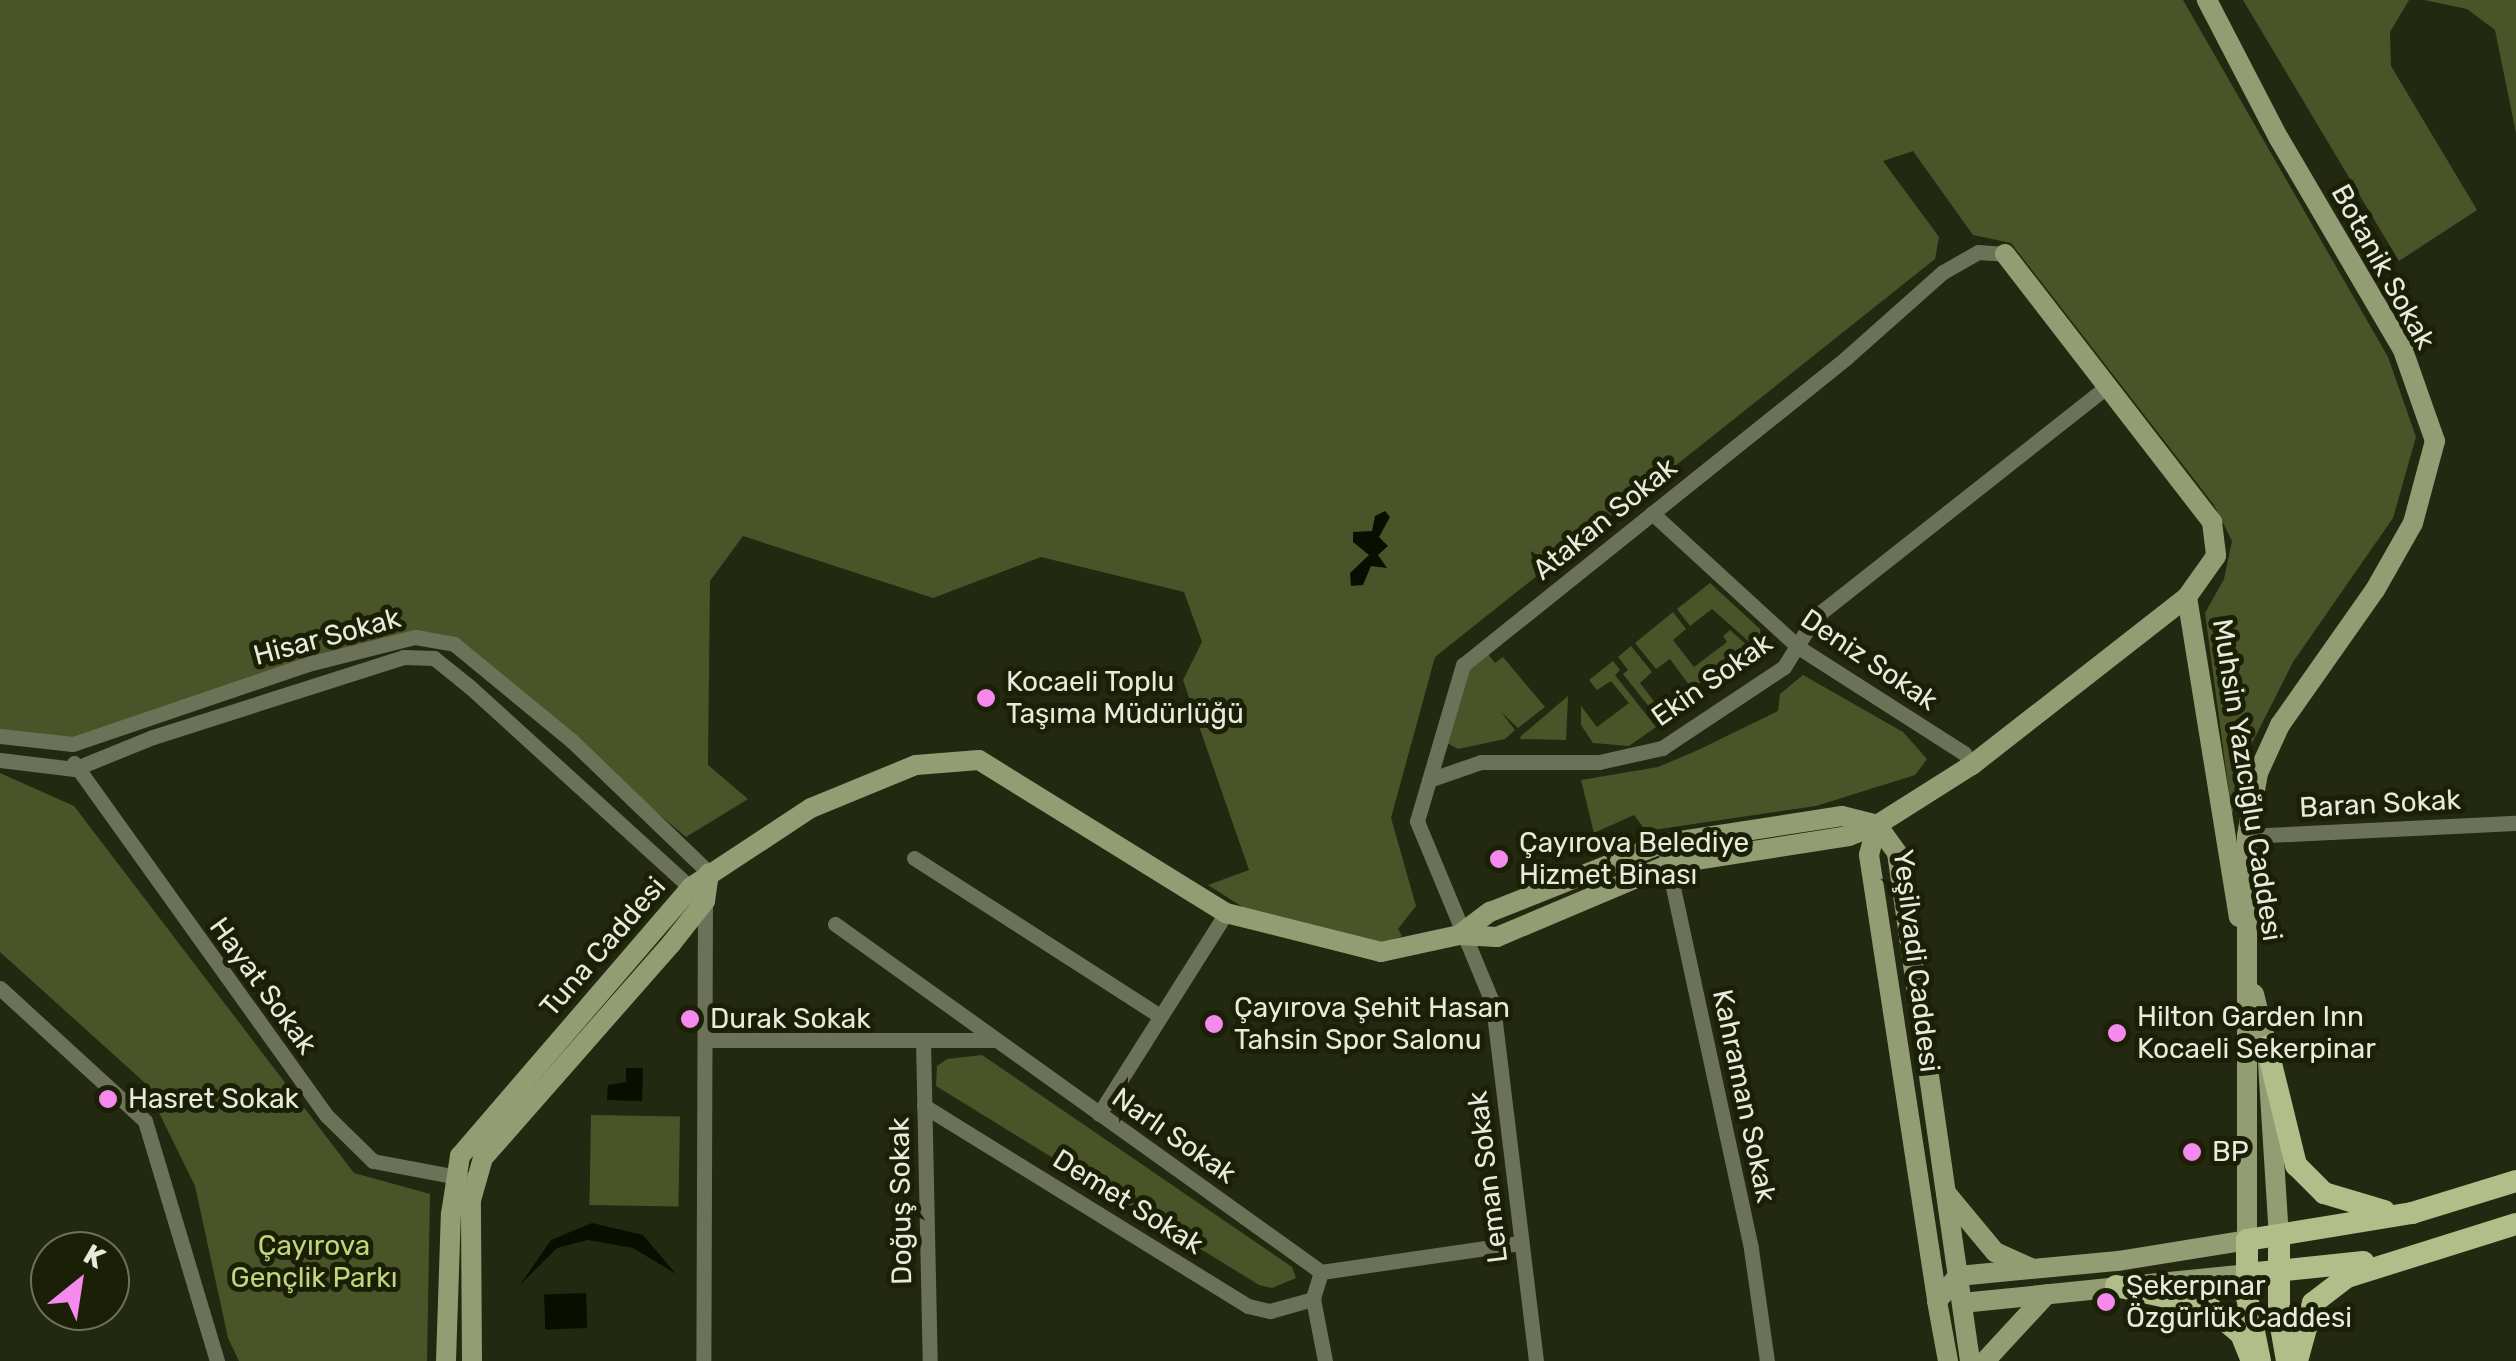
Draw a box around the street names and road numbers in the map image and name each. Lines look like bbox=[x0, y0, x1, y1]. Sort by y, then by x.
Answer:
street label: Botanik Sokak bbox=[2324, 179, 2442, 355]
street label: Atakan Sokak bbox=[1526, 451, 1684, 587]
street label: Hisar Sokak bbox=[249, 601, 405, 673]
street label: Deniz Sokak bbox=[1794, 602, 1944, 718]
street label: Muhsin Yazıcığlu Caddesi bbox=[2205, 616, 2289, 944]
street label: Ekin Sokak bbox=[1645, 626, 1779, 734]
street label: Baran Sokak bbox=[2299, 783, 2461, 825]
street label: Yeşilvadi Caddesi bbox=[1886, 848, 1946, 1074]
street label: Tuna Caddesi bbox=[533, 870, 673, 1024]
street label: Hayat Sokak bbox=[202, 911, 324, 1061]
street label: Kahraman Sokak bbox=[1705, 987, 1783, 1205]
street label: Narlı Sokak bbox=[1106, 1081, 1242, 1191]
street label: Leman Sokak bbox=[1461, 1089, 1515, 1265]
street label: Doğuş Sokak bbox=[883, 1117, 919, 1285]
street label: Demet Sokak bbox=[1047, 1142, 1209, 1262]

